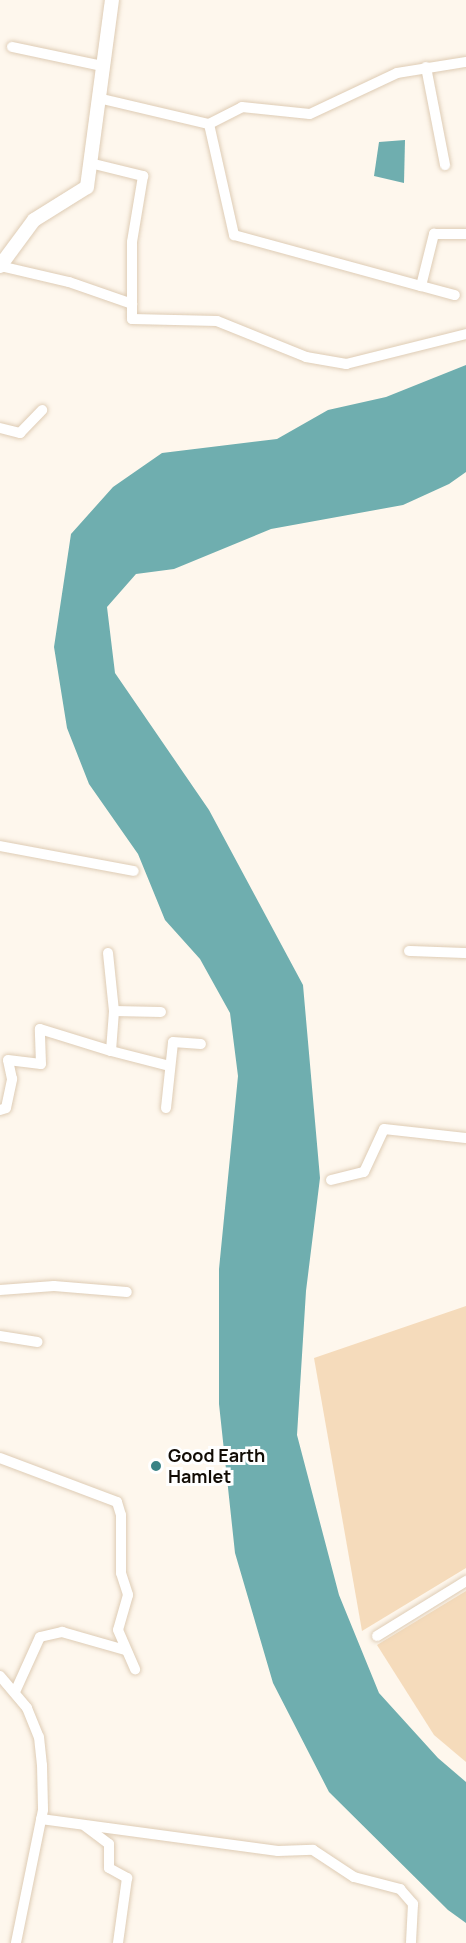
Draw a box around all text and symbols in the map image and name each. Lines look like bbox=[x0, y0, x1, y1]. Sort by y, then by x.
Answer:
place label: Good Earth Hamlet bbox=[168, 1445, 265, 1488]
marker: Good Earth Hamlet bbox=[149, 1459, 163, 1473]

